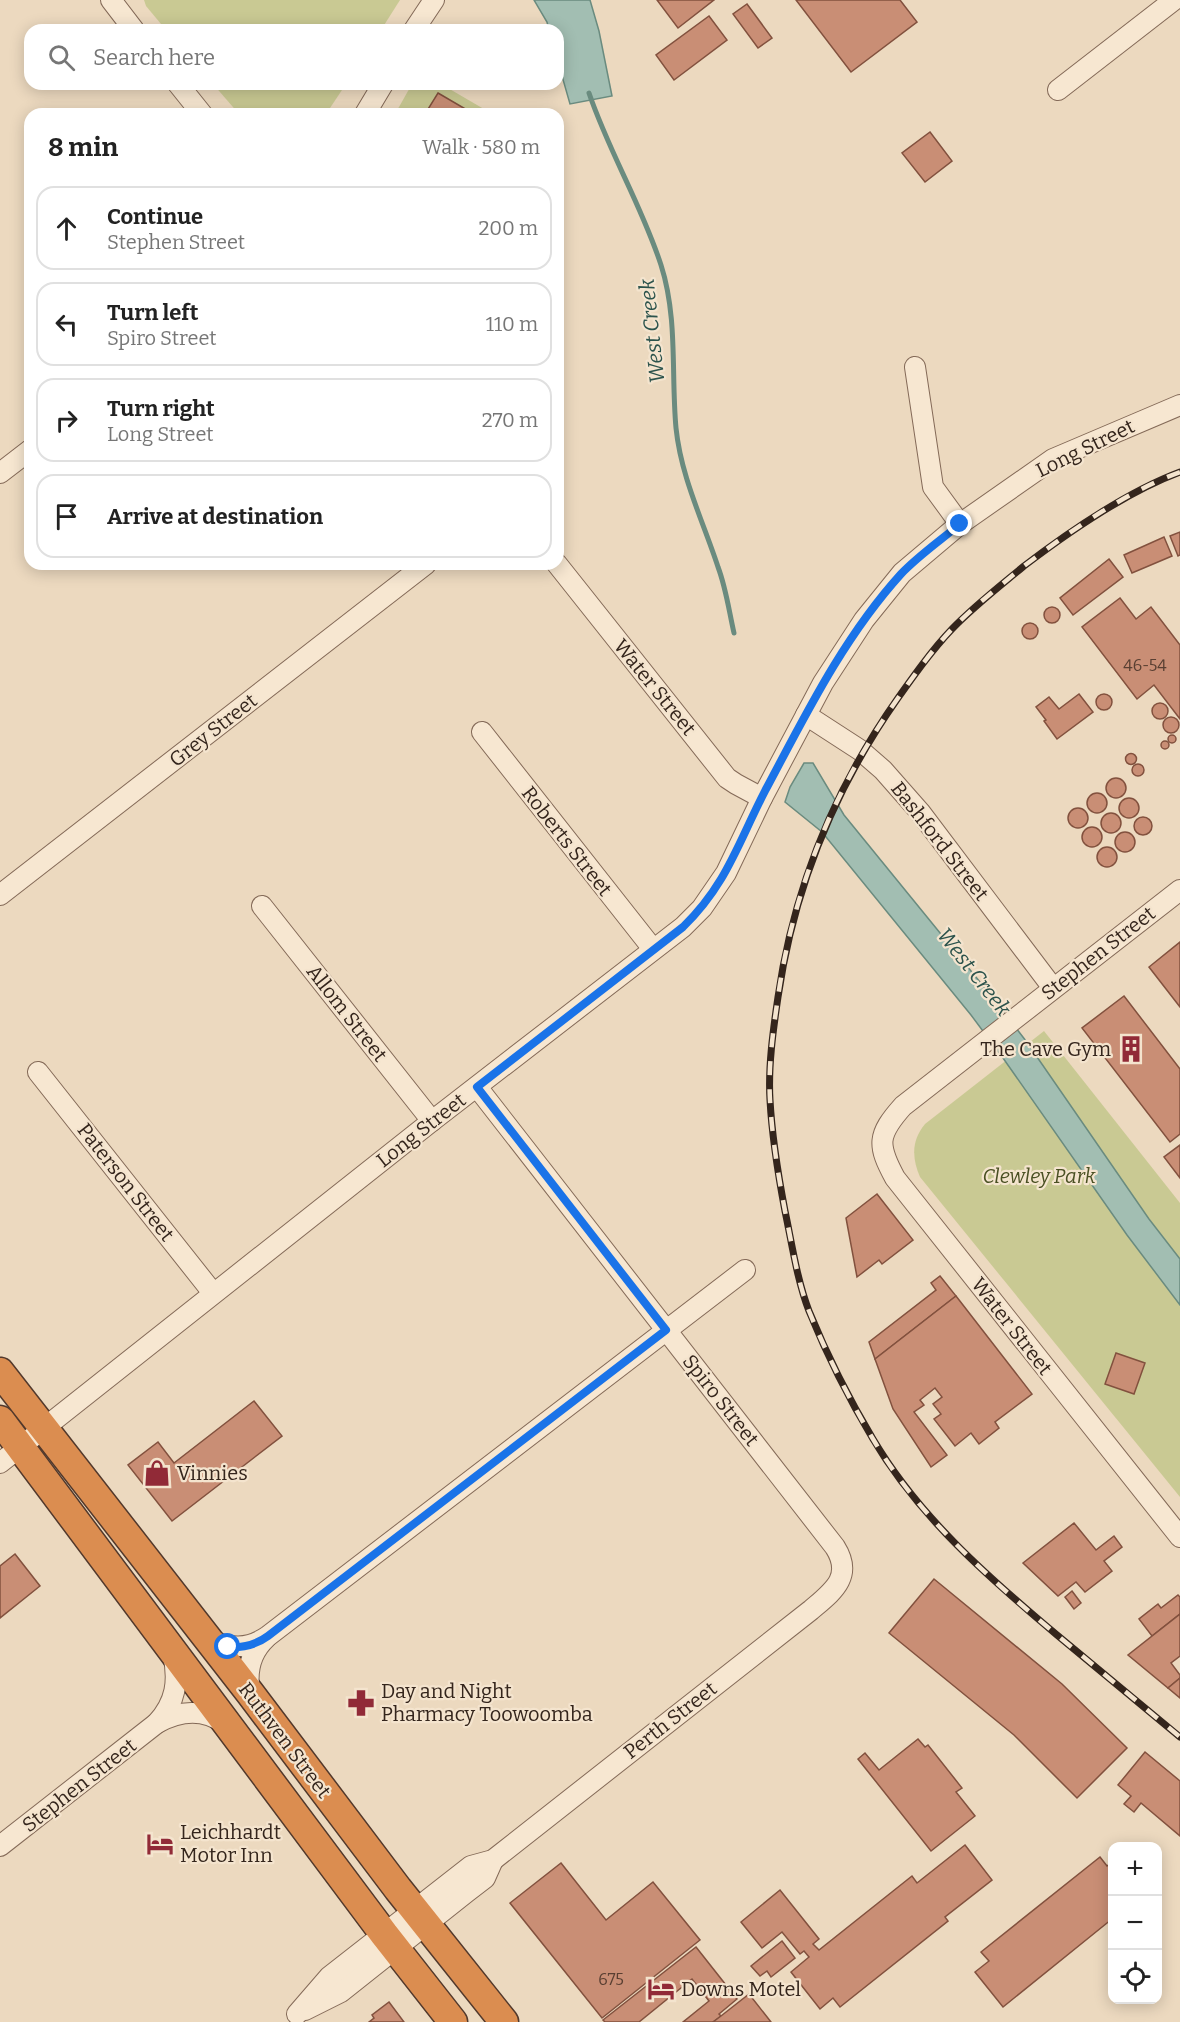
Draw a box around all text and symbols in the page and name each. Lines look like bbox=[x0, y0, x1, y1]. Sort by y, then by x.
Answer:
search box bbox=[24, 24, 564, 90]
icon: search bbox=[45, 41, 78, 74]
text: Search here bbox=[93, 44, 215, 71]
text: 8 min bbox=[48, 132, 118, 163]
text: Walk · 580 m bbox=[422, 135, 540, 159]
text: Continue bbox=[107, 203, 203, 230]
icon: ahead bbox=[50, 212, 83, 245]
text: 200 m bbox=[478, 216, 538, 240]
text: Stephen Street bbox=[107, 230, 245, 254]
water label: West Creek bbox=[634, 277, 670, 384]
text: Turn left bbox=[107, 299, 199, 326]
icon: left bbox=[50, 308, 83, 341]
text: 110 m bbox=[486, 312, 538, 336]
text: Spiro Street bbox=[107, 326, 217, 350]
text: Turn right bbox=[107, 395, 215, 422]
icon: right bbox=[50, 404, 83, 437]
text: 270 m bbox=[482, 408, 538, 432]
street label: Long Street bbox=[1032, 414, 1138, 482]
text: Long Street bbox=[107, 422, 214, 446]
icon: arrive bbox=[50, 500, 83, 533]
text: Arrive at destination bbox=[107, 503, 323, 530]
route end bbox=[946, 510, 972, 536]
street label: Water Street bbox=[609, 634, 701, 740]
house number: 46-54 bbox=[1123, 656, 1167, 675]
street label: Grey Street bbox=[164, 688, 262, 772]
street label: Bashford Street bbox=[886, 777, 994, 905]
street label: Roberts Street bbox=[517, 781, 617, 901]
street label: Stephen Street bbox=[1036, 901, 1160, 1005]
water label: West Creek bbox=[932, 923, 1017, 1022]
street label: Allom Street bbox=[302, 960, 392, 1066]
building icon: The Cave Gym bbox=[1116, 1034, 1146, 1064]
place label: The Cave Gym bbox=[980, 1037, 1111, 1061]
street label: Long Street bbox=[372, 1088, 470, 1172]
street label: Paterson Street bbox=[73, 1118, 179, 1246]
park label: Clewley Park bbox=[983, 1164, 1096, 1188]
street label: Water Street bbox=[967, 1273, 1057, 1379]
street label: Spiro Street bbox=[678, 1349, 764, 1451]
shop icon: Vinnies bbox=[142, 1458, 172, 1488]
place label: Vinnies bbox=[177, 1461, 248, 1485]
route start bbox=[214, 1633, 240, 1659]
street label: Perth Street bbox=[619, 1676, 721, 1764]
street label: Ruthven Street bbox=[234, 1677, 336, 1803]
place label: Day and Night Pharmacy Toowoomba bbox=[381, 1679, 593, 1726]
pharmacy icon: Day and Night Pharmacy Toowoomba bbox=[346, 1688, 376, 1718]
street label: Stephen Street bbox=[17, 1733, 141, 1837]
place label: Leichhardt Motor Inn bbox=[180, 1820, 281, 1867]
hotel icon: Leichhardt Motor Inn bbox=[145, 1829, 175, 1859]
map controls bbox=[1108, 1842, 1162, 2004]
button: + bbox=[1108, 1842, 1162, 1896]
button: − bbox=[1108, 1896, 1162, 1950]
button: locate bbox=[1108, 1950, 1162, 2004]
house number: 675 bbox=[598, 1970, 624, 1989]
hotel icon: Downs Motel bbox=[646, 1974, 676, 2004]
place label: Downs Motel bbox=[681, 1977, 801, 2001]

